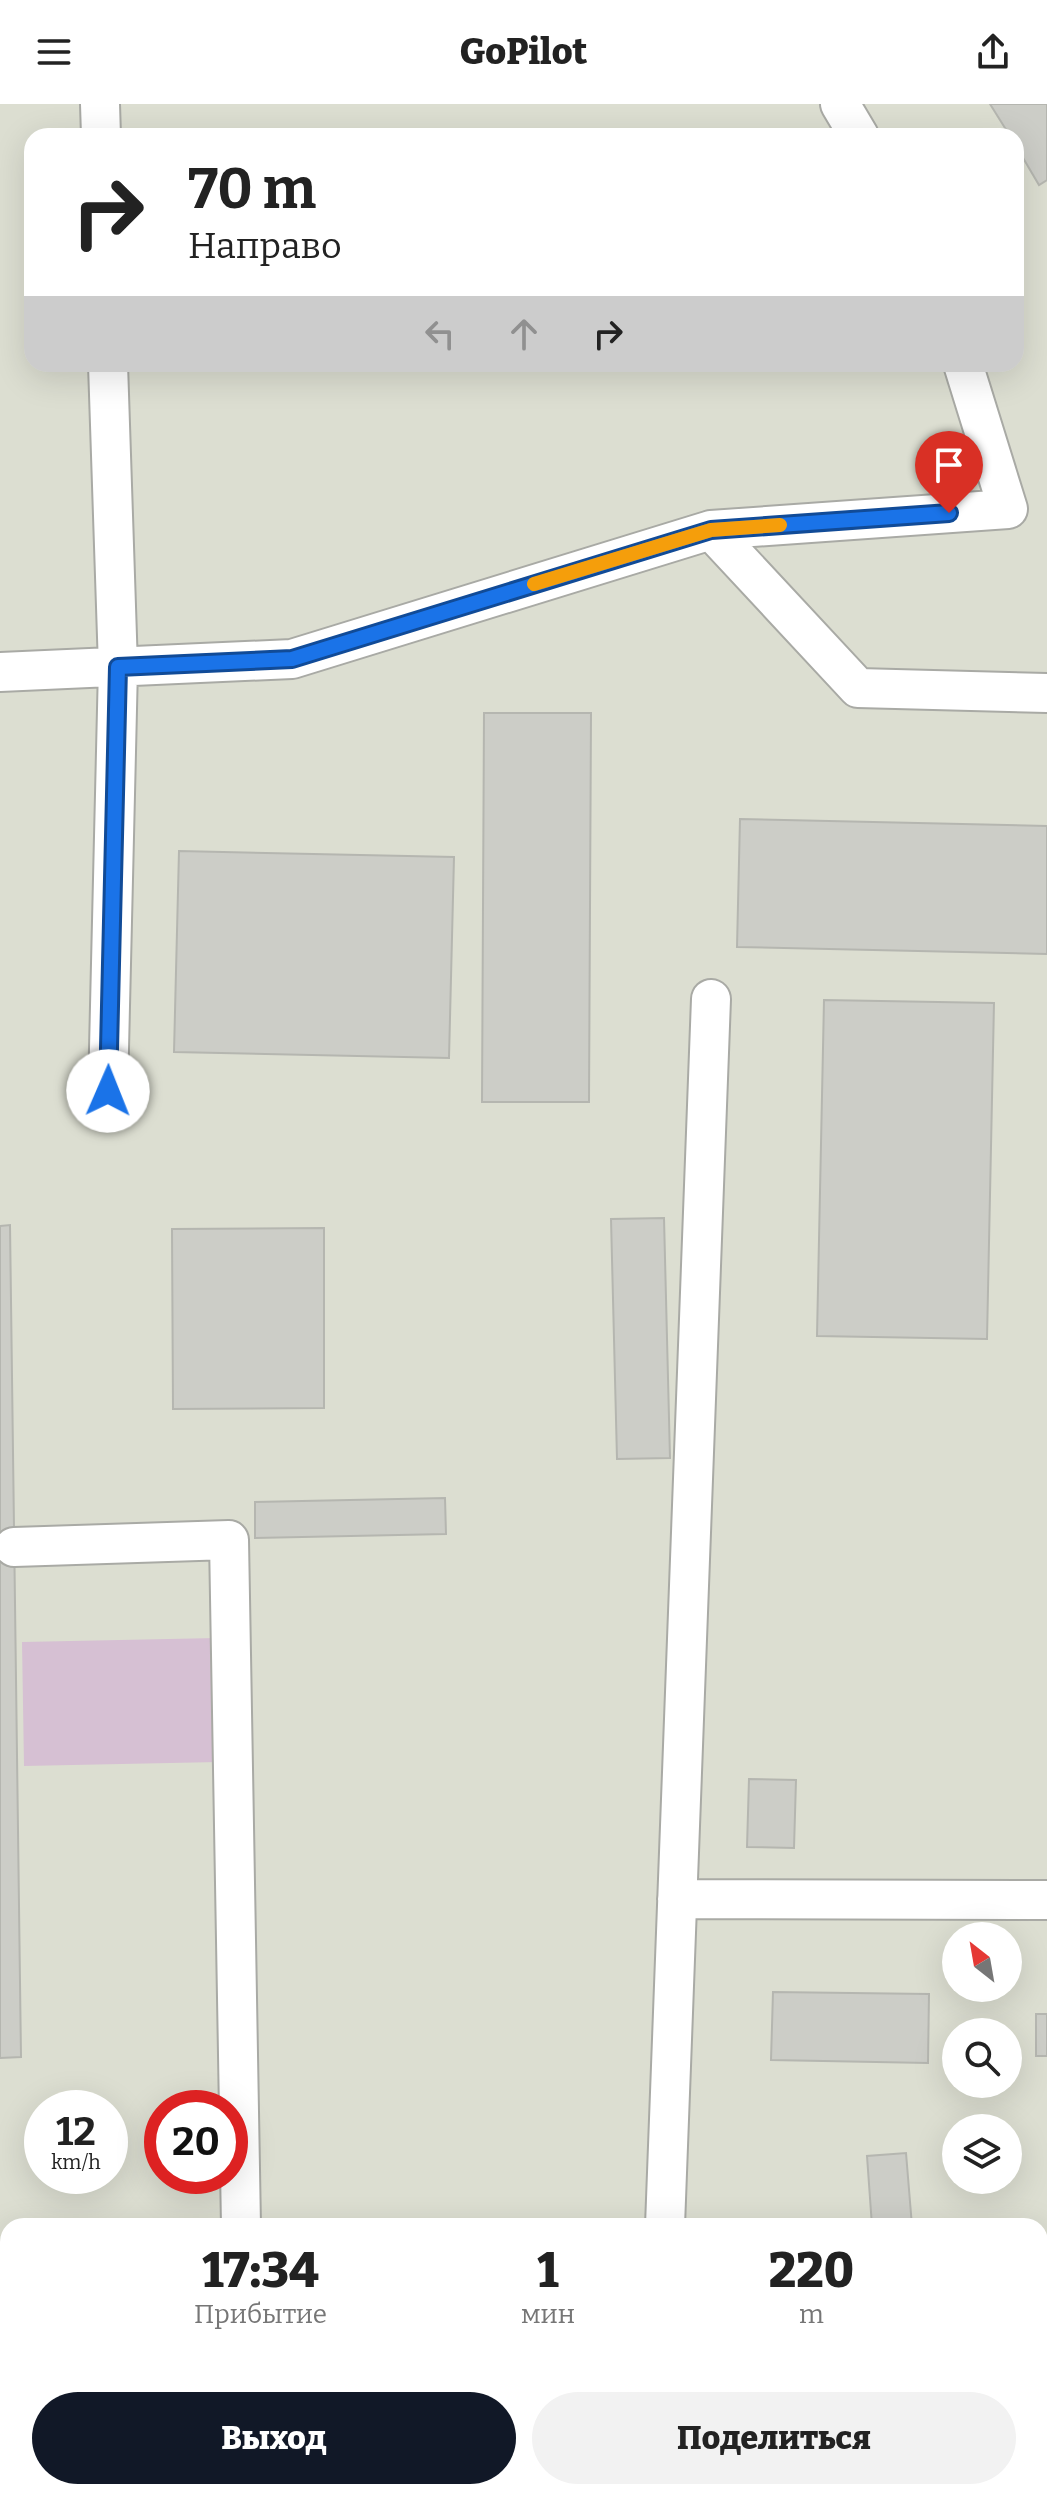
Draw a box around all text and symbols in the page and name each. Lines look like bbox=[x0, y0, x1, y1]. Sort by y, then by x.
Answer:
icon: menu bbox=[32, 30, 76, 74]
text: GoPilot bbox=[460, 30, 587, 74]
icon: share bbox=[971, 30, 1015, 74]
text: 70 m bbox=[188, 156, 316, 223]
icon: right bbox=[56, 160, 160, 264]
text: Направо bbox=[188, 224, 342, 268]
icon: left bbox=[418, 312, 462, 356]
icon: ahead bbox=[502, 312, 546, 356]
icon: right bbox=[586, 312, 630, 356]
pin bbox=[915, 431, 983, 513]
icon: arrive bbox=[927, 443, 971, 487]
position arrow bbox=[66, 1049, 150, 1133]
north arrow bbox=[942, 1922, 1022, 2002]
map controls bbox=[942, 1922, 1022, 2194]
button: search bbox=[942, 2018, 1022, 2098]
speed limit sign: 20 bbox=[144, 2090, 248, 2194]
text: 12 bbox=[56, 2108, 96, 2156]
button: layers bbox=[942, 2114, 1022, 2194]
text: km/h bbox=[51, 2150, 101, 2174]
text: 17:34 bbox=[202, 2242, 319, 2300]
text: 1 bbox=[537, 2242, 559, 2300]
text: 220 bbox=[769, 2242, 854, 2300]
text: Прибытие bbox=[194, 2299, 327, 2330]
text: мин bbox=[521, 2299, 575, 2330]
text: m bbox=[799, 2299, 824, 2330]
button: Выход bbox=[32, 2392, 516, 2484]
button: Поделиться bbox=[532, 2392, 1016, 2484]

